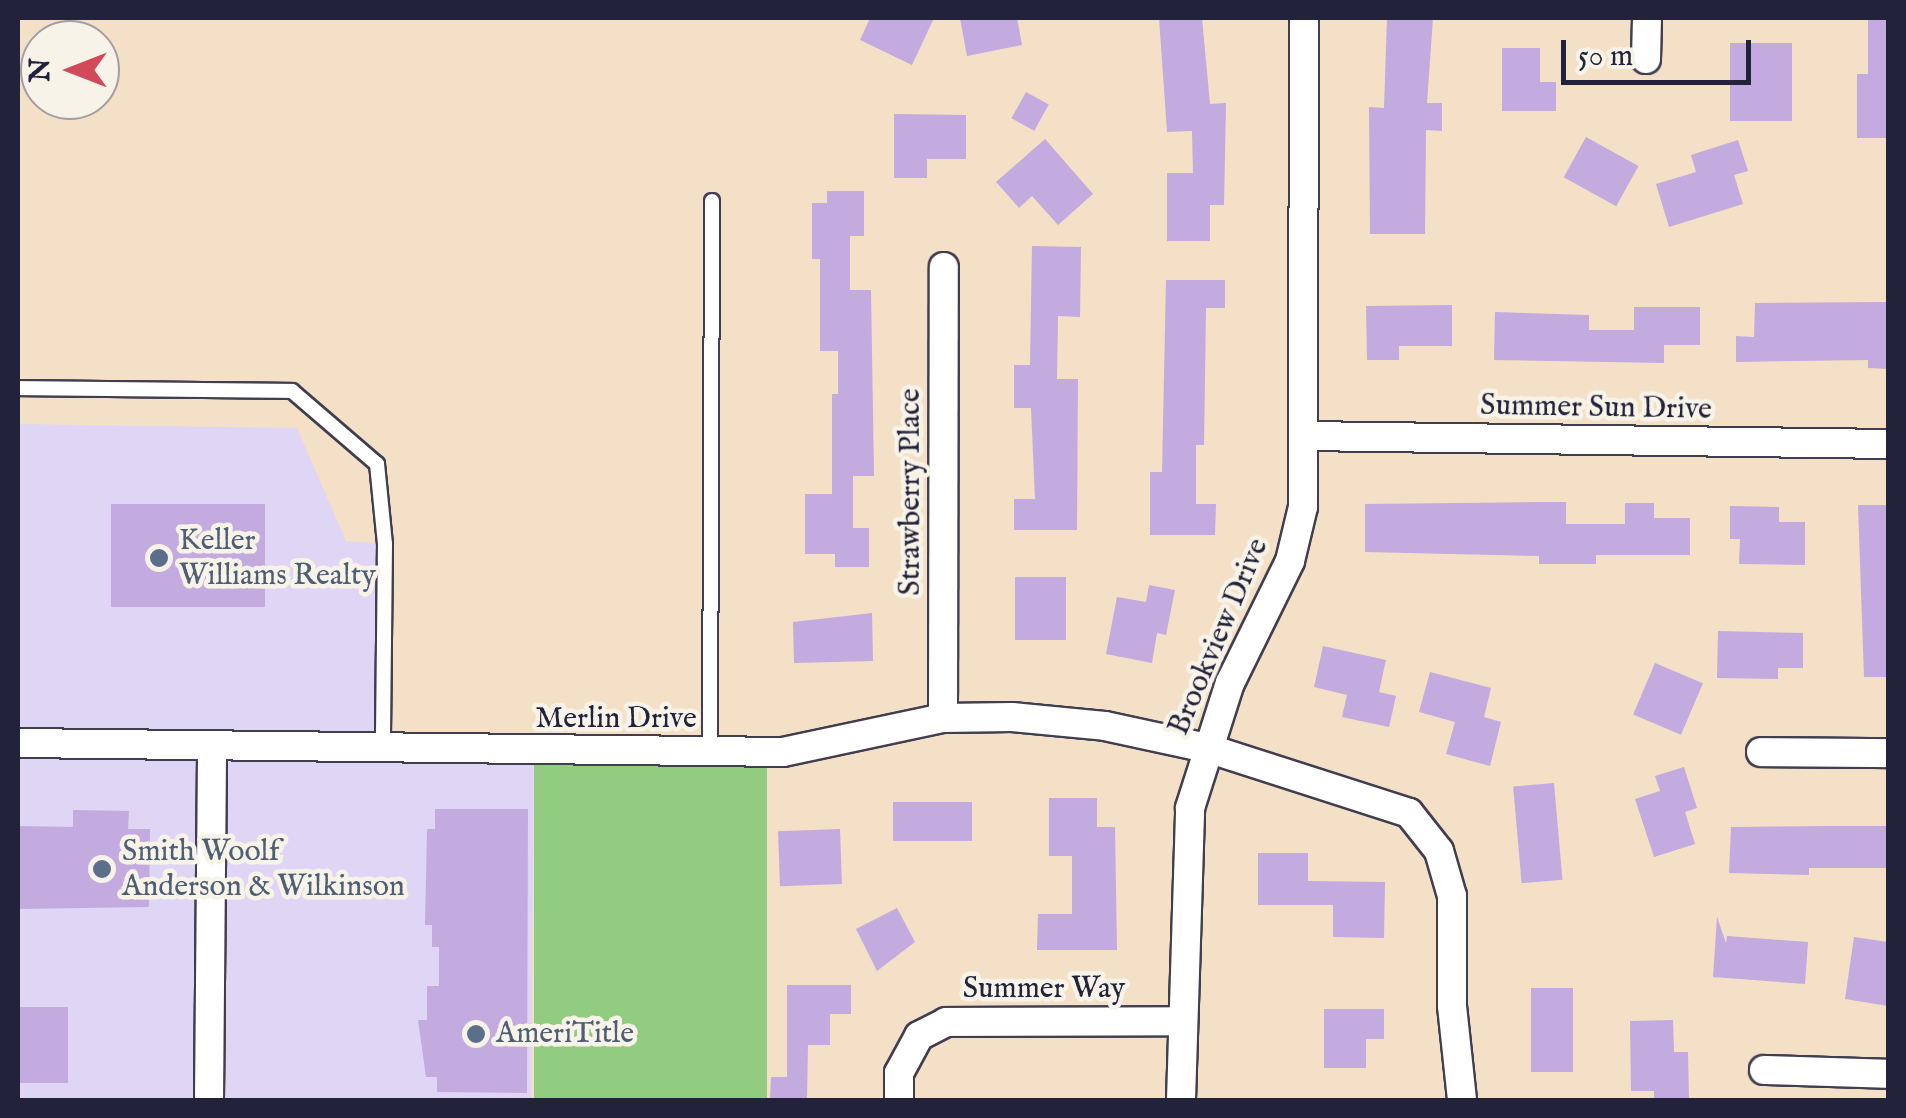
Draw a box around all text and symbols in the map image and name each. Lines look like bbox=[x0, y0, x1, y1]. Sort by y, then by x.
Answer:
north arrow bbox=[20, 20, 120, 120]
scale bar bbox=[1566, 20, 1756, 82]
text: 50 m bbox=[1578, 38, 1633, 76]
text: N bbox=[24, 58, 59, 82]
street label: Strawberry Place bbox=[893, 388, 929, 596]
street label: Summer Sun Drive bbox=[1480, 388, 1712, 428]
place label: Keller Williams Realty bbox=[179, 523, 376, 594]
street label: Brookview Drive bbox=[1161, 533, 1277, 741]
marker: Keller Williams Realty bbox=[148, 547, 170, 569]
street label: Merlin Drive bbox=[535, 701, 697, 737]
place label: Smith Woolf Anderson & Wilkinson bbox=[122, 834, 405, 904]
marker: Smith Woolf Anderson & Wilkinson bbox=[91, 858, 113, 880]
street label: Summer Way bbox=[963, 971, 1125, 1007]
place label: AmeriTitle bbox=[496, 1016, 634, 1052]
marker: AmeriTitle bbox=[465, 1023, 487, 1045]

